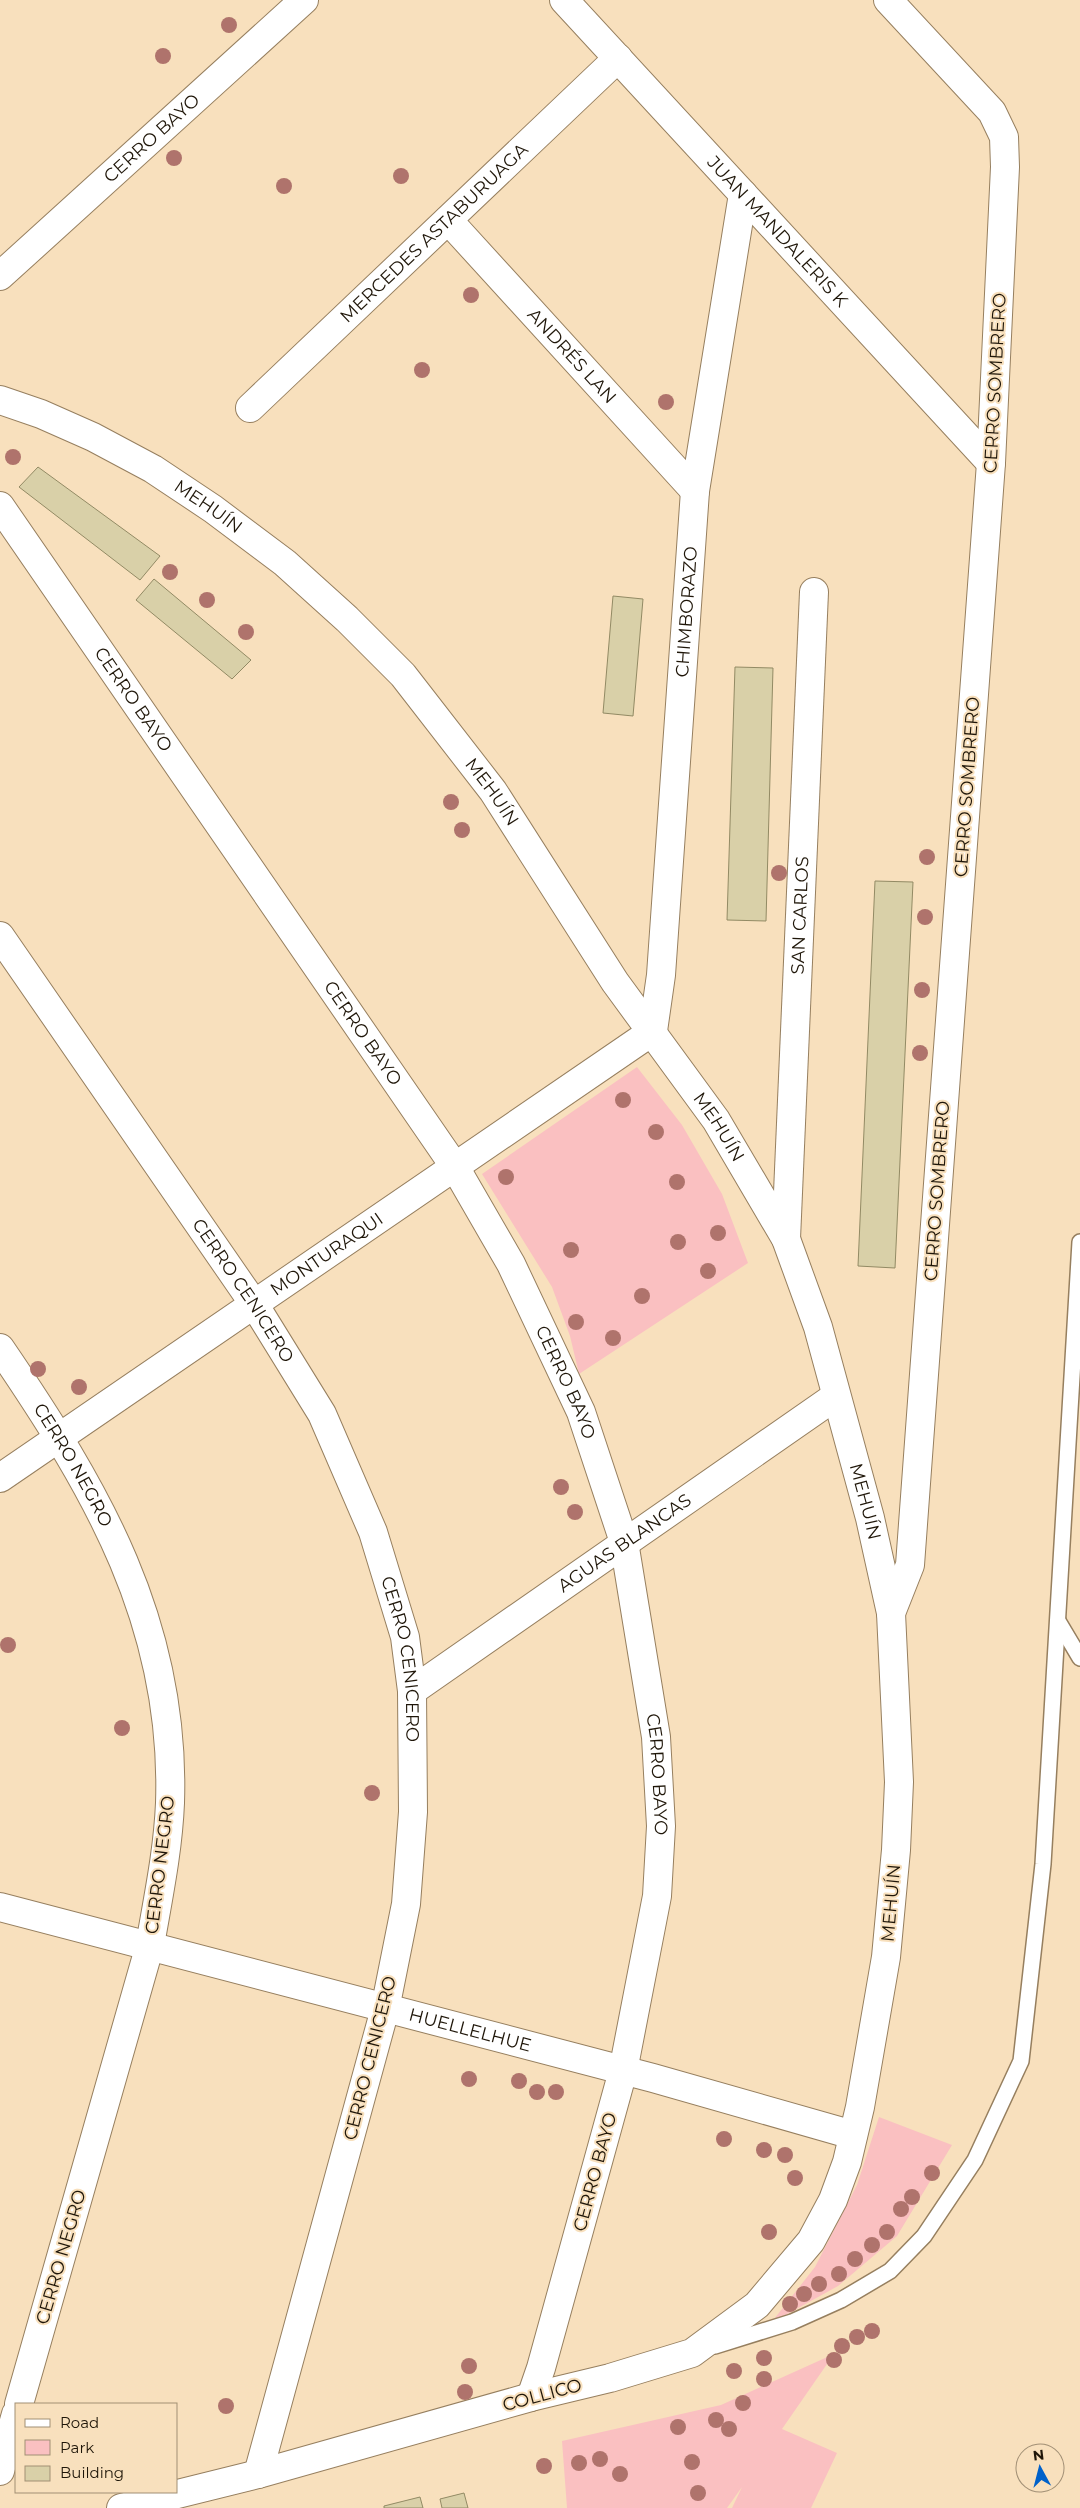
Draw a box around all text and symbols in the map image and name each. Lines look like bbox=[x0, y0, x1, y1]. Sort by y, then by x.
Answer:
street label: CERRO BAYO bbox=[99, 89, 204, 187]
street label: MERCEDES ASTABURUAGA bbox=[336, 139, 533, 327]
street label: JUAN MANDALERIS K bbox=[702, 151, 853, 312]
street label: CERRO SOMBRERO bbox=[979, 292, 1011, 474]
street label: ANDRÉS LAN bbox=[523, 304, 621, 408]
street label: MEHUÍN bbox=[170, 475, 247, 538]
street label: CHIMBORAZO bbox=[671, 546, 702, 678]
street label: CERRO BAYO bbox=[90, 643, 177, 756]
street label: CERRO SOMBRERO bbox=[950, 696, 984, 878]
street label: MEHUÍN bbox=[460, 753, 523, 830]
street label: SAN CARLOS bbox=[786, 856, 814, 975]
street label: CERRO BAYO bbox=[319, 977, 407, 1090]
street label: MEHUÍN bbox=[688, 1088, 749, 1166]
street label: CERRO SOMBRERO bbox=[920, 1100, 954, 1282]
street label: MONTURAQUI bbox=[266, 1208, 387, 1301]
street label: CERRO CENICERO bbox=[187, 1214, 299, 1367]
street label: CERRO BAYO bbox=[531, 1322, 600, 1442]
street label: CERRO NEGRO bbox=[29, 1399, 117, 1531]
street label: MEHUÍN bbox=[845, 1461, 885, 1542]
street label: AGUAS BLANCAS bbox=[554, 1489, 696, 1597]
street label: CERRO CENICERO bbox=[376, 1573, 423, 1742]
street label: CERRO BAYO bbox=[641, 1712, 672, 1836]
street label: CERRO NEGRO bbox=[141, 1795, 179, 1935]
street label: MEHUÍN bbox=[877, 1863, 905, 1943]
street label: CERRO CENICERO bbox=[339, 1974, 401, 2142]
street label: HUELLELHUE bbox=[407, 2004, 534, 2057]
street label: CERRO BAYO bbox=[569, 2110, 621, 2234]
street label: CERRO NEGRO bbox=[31, 2187, 91, 2327]
street label: COLLICO bbox=[500, 2374, 584, 2416]
legend bbox=[15, 2403, 178, 2493]
text: Road bbox=[60, 2413, 99, 2432]
text: Park bbox=[60, 2438, 94, 2457]
north arrow bbox=[1015, 2443, 1065, 2493]
text: N bbox=[1032, 2445, 1045, 2465]
text: Building bbox=[60, 2463, 124, 2482]

